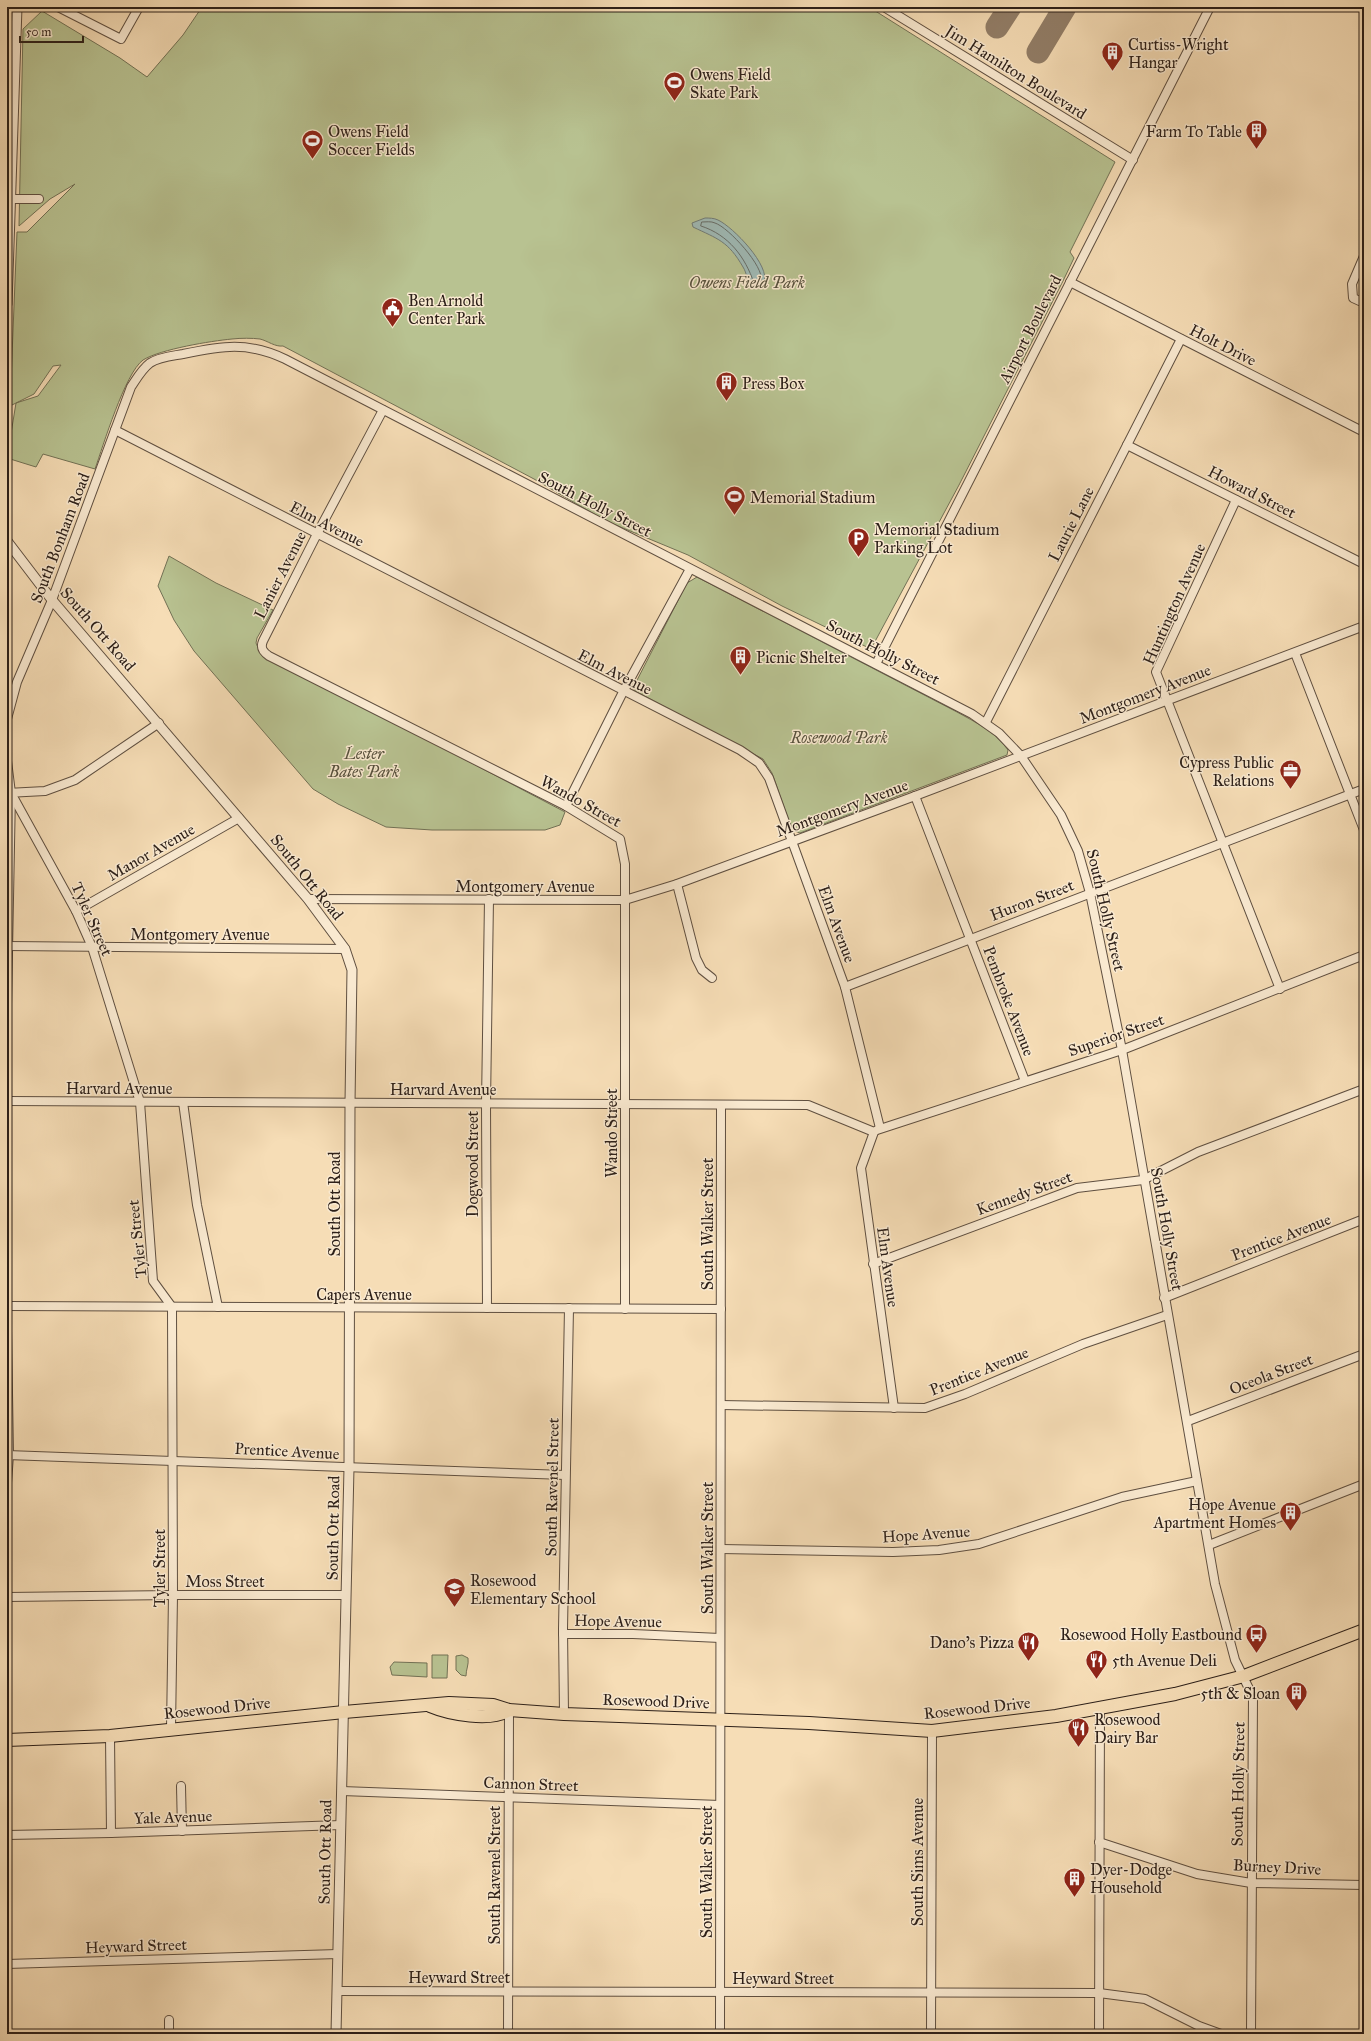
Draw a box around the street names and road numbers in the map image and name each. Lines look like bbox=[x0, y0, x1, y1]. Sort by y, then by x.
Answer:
street label: Jim Hamilton Boulevard bbox=[940, 20, 1090, 124]
street label: Airport Boulevard bbox=[994, 272, 1065, 387]
street label: Holt Drive bbox=[1187, 320, 1260, 370]
street label: Howard Street bbox=[1205, 462, 1299, 522]
street label: South Holly Street bbox=[535, 467, 655, 541]
street label: South Bonham Road bbox=[26, 470, 94, 606]
street label: Laurie Lane bbox=[1044, 483, 1098, 565]
street label: Elm Avenue bbox=[287, 497, 368, 551]
street label: Lanier Avenue bbox=[250, 528, 310, 622]
street label: Huntington Avenue bbox=[1139, 540, 1210, 668]
street label: South Ott Road bbox=[56, 583, 140, 675]
street label: South Holly Street bbox=[823, 615, 943, 689]
street label: Elm Avenue bbox=[575, 645, 656, 699]
street label: Montgomery Avenue bbox=[1077, 660, 1214, 729]
street label: Wando Street bbox=[537, 771, 625, 831]
street label: Montgomery Avenue bbox=[773, 775, 911, 842]
street label: Manor Avenue bbox=[104, 819, 198, 885]
street label: South Ott Road bbox=[267, 830, 347, 924]
street label: South Holly Street bbox=[1083, 847, 1129, 973]
street label: Huron Street bbox=[987, 875, 1077, 925]
street label: Montgomery Avenue bbox=[455, 877, 595, 897]
street label: Tyler Street bbox=[67, 879, 117, 959]
street label: Elm Avenue bbox=[814, 883, 860, 965]
street label: Montgomery Avenue bbox=[130, 925, 270, 945]
street label: Pembroke Avenue bbox=[979, 943, 1039, 1059]
street label: Superior Street bbox=[1066, 1010, 1167, 1060]
street label: Harvard Avenue bbox=[66, 1079, 173, 1098]
street label: Harvard Avenue bbox=[390, 1080, 497, 1099]
street label: Wando Street bbox=[602, 1088, 621, 1178]
street label: Dogwood Street bbox=[463, 1110, 483, 1217]
street label: South Ott Road bbox=[325, 1152, 344, 1256]
street label: South Walker Street bbox=[698, 1157, 717, 1290]
street label: South Holly Street bbox=[1147, 1166, 1187, 1292]
street label: Kennedy Street bbox=[974, 1167, 1075, 1219]
street label: Tyler Street bbox=[123, 1199, 151, 1279]
street label: Prentice Avenue bbox=[1229, 1209, 1334, 1265]
street label: Elm Avenue bbox=[873, 1226, 903, 1309]
street label: Capers Avenue bbox=[316, 1285, 412, 1304]
street label: Prentice Avenue bbox=[927, 1342, 1032, 1399]
street label: Oceola Street bbox=[1227, 1349, 1316, 1399]
street label: South Ravenel Street bbox=[541, 1417, 563, 1557]
street label: Prentice Avenue bbox=[234, 1439, 340, 1463]
street label: South Ott Road bbox=[323, 1475, 343, 1581]
street label: South Walker Street bbox=[698, 1481, 717, 1614]
street label: Hope Avenue bbox=[881, 1521, 971, 1547]
street label: Tyler Street bbox=[150, 1528, 169, 1607]
street label: Moss Street bbox=[185, 1572, 265, 1591]
street label: Hope Avenue bbox=[574, 1611, 662, 1631]
street label: Rosewood Drive bbox=[602, 1690, 710, 1712]
street label: Rosewood Drive bbox=[163, 1693, 272, 1723]
street label: Rosewood Drive bbox=[923, 1693, 1032, 1723]
street label: South Holly Street bbox=[1227, 1721, 1249, 1847]
street label: Cannon Street bbox=[483, 1773, 579, 1795]
street label: South Sims Avenue bbox=[908, 1798, 927, 1926]
street label: South Ott Road bbox=[315, 1799, 335, 1905]
street label: South Ravenel Street bbox=[485, 1805, 504, 1944]
street label: South Walker Street bbox=[697, 1805, 716, 1938]
street label: Yale Avenue bbox=[134, 1806, 213, 1828]
street label: Burney Drive bbox=[1232, 1855, 1322, 1879]
street label: Heyward Street bbox=[85, 1935, 188, 1957]
street label: Heyward Street bbox=[408, 1968, 510, 1987]
street label: Heyward Street bbox=[732, 1969, 834, 1988]

